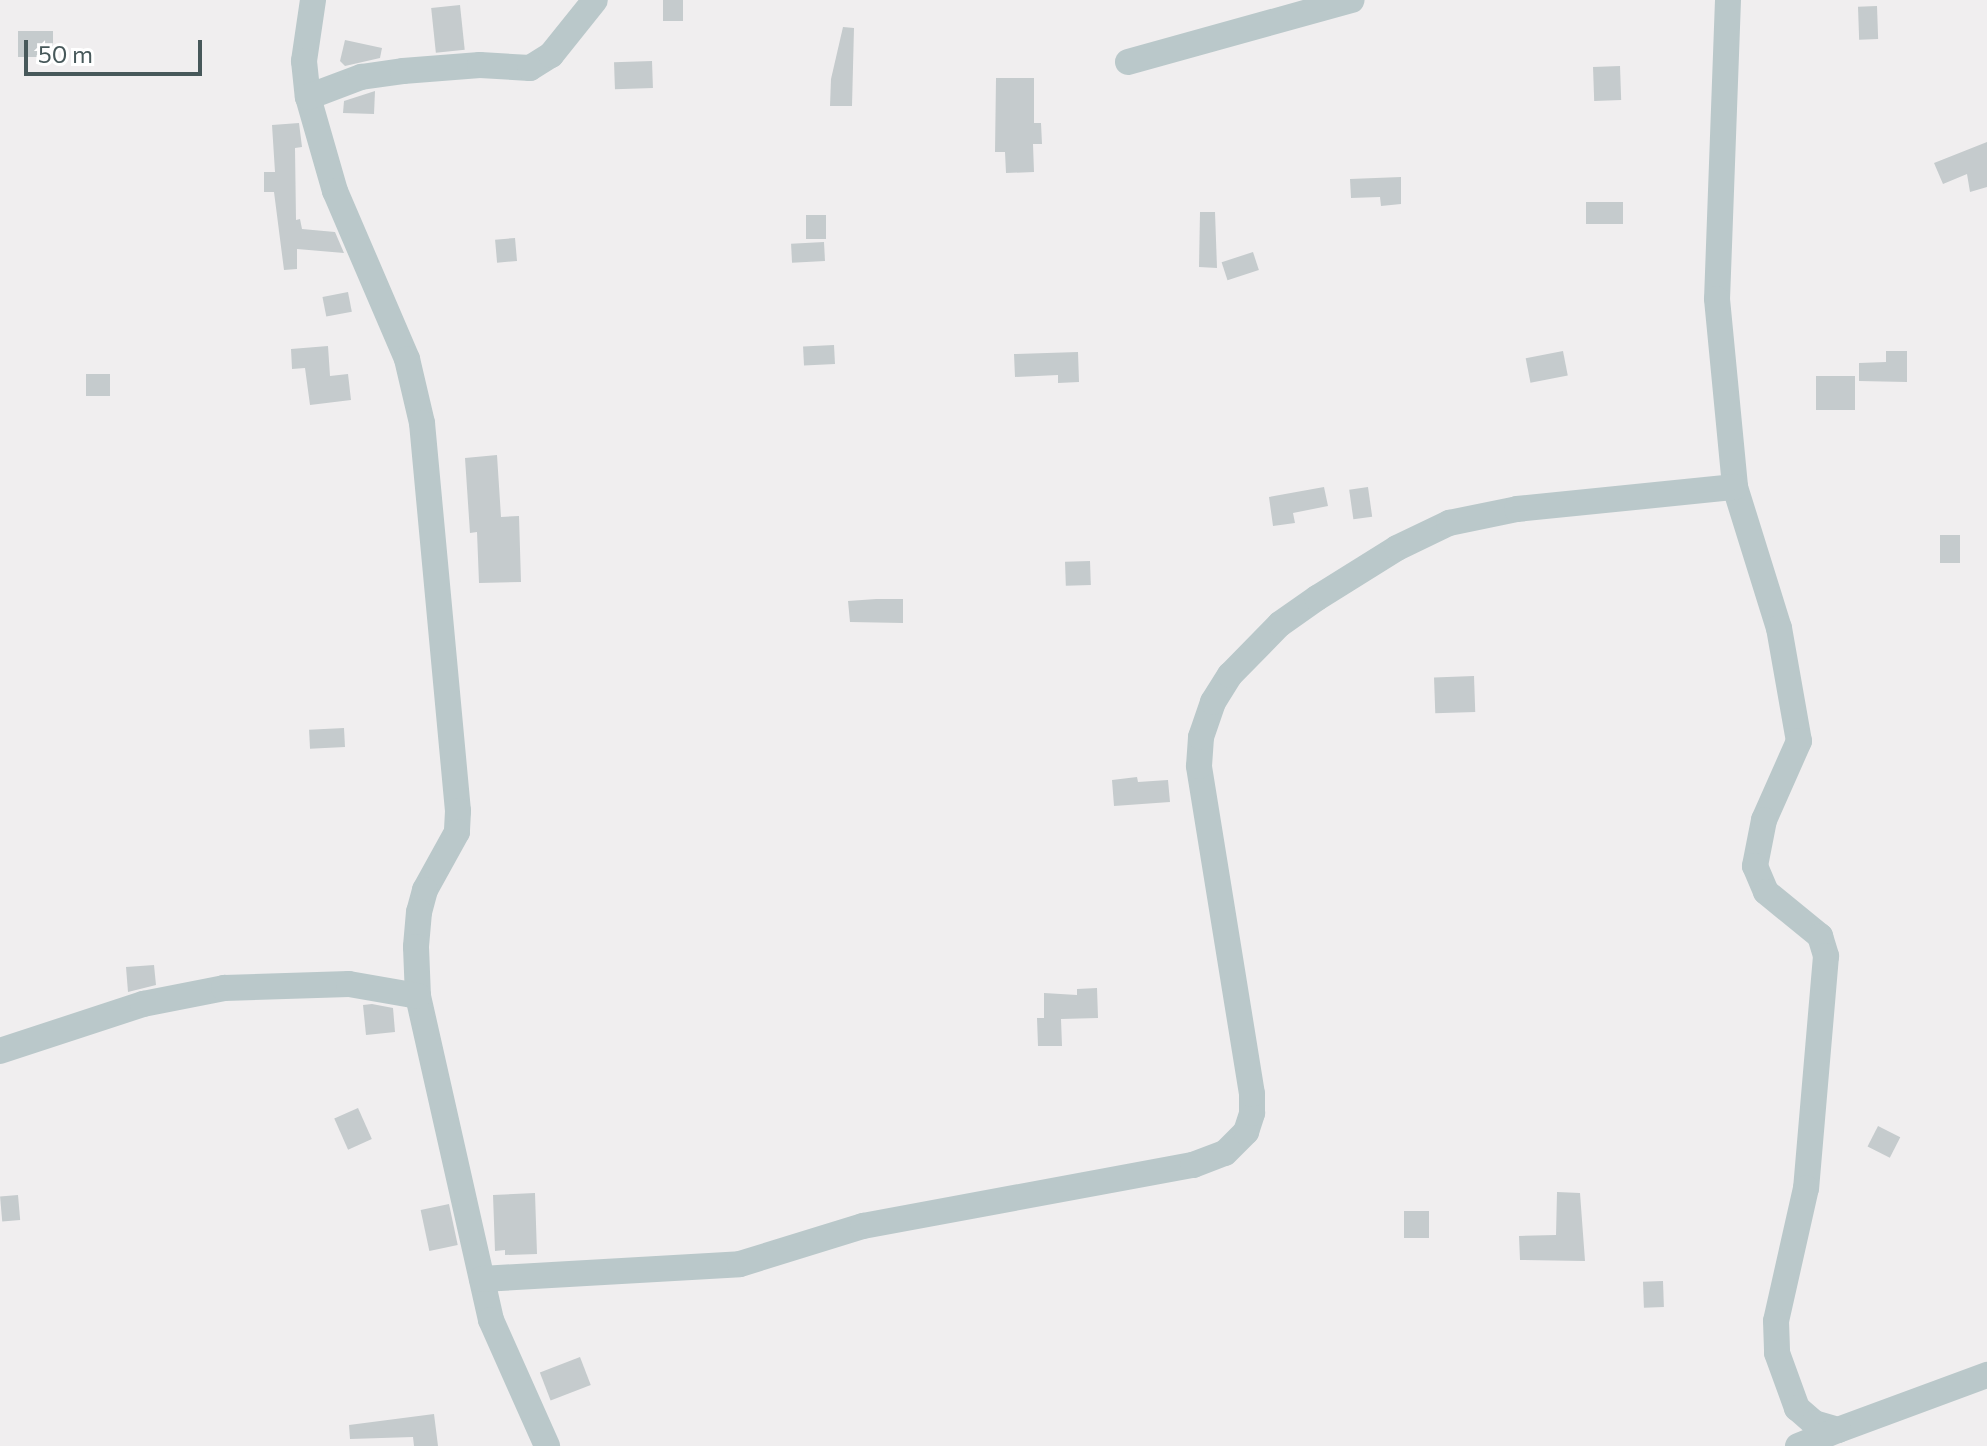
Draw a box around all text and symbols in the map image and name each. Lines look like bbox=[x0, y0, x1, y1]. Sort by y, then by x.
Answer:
scale bar bbox=[28, 24, 206, 74]
text: 50 m bbox=[38, 39, 93, 68]

